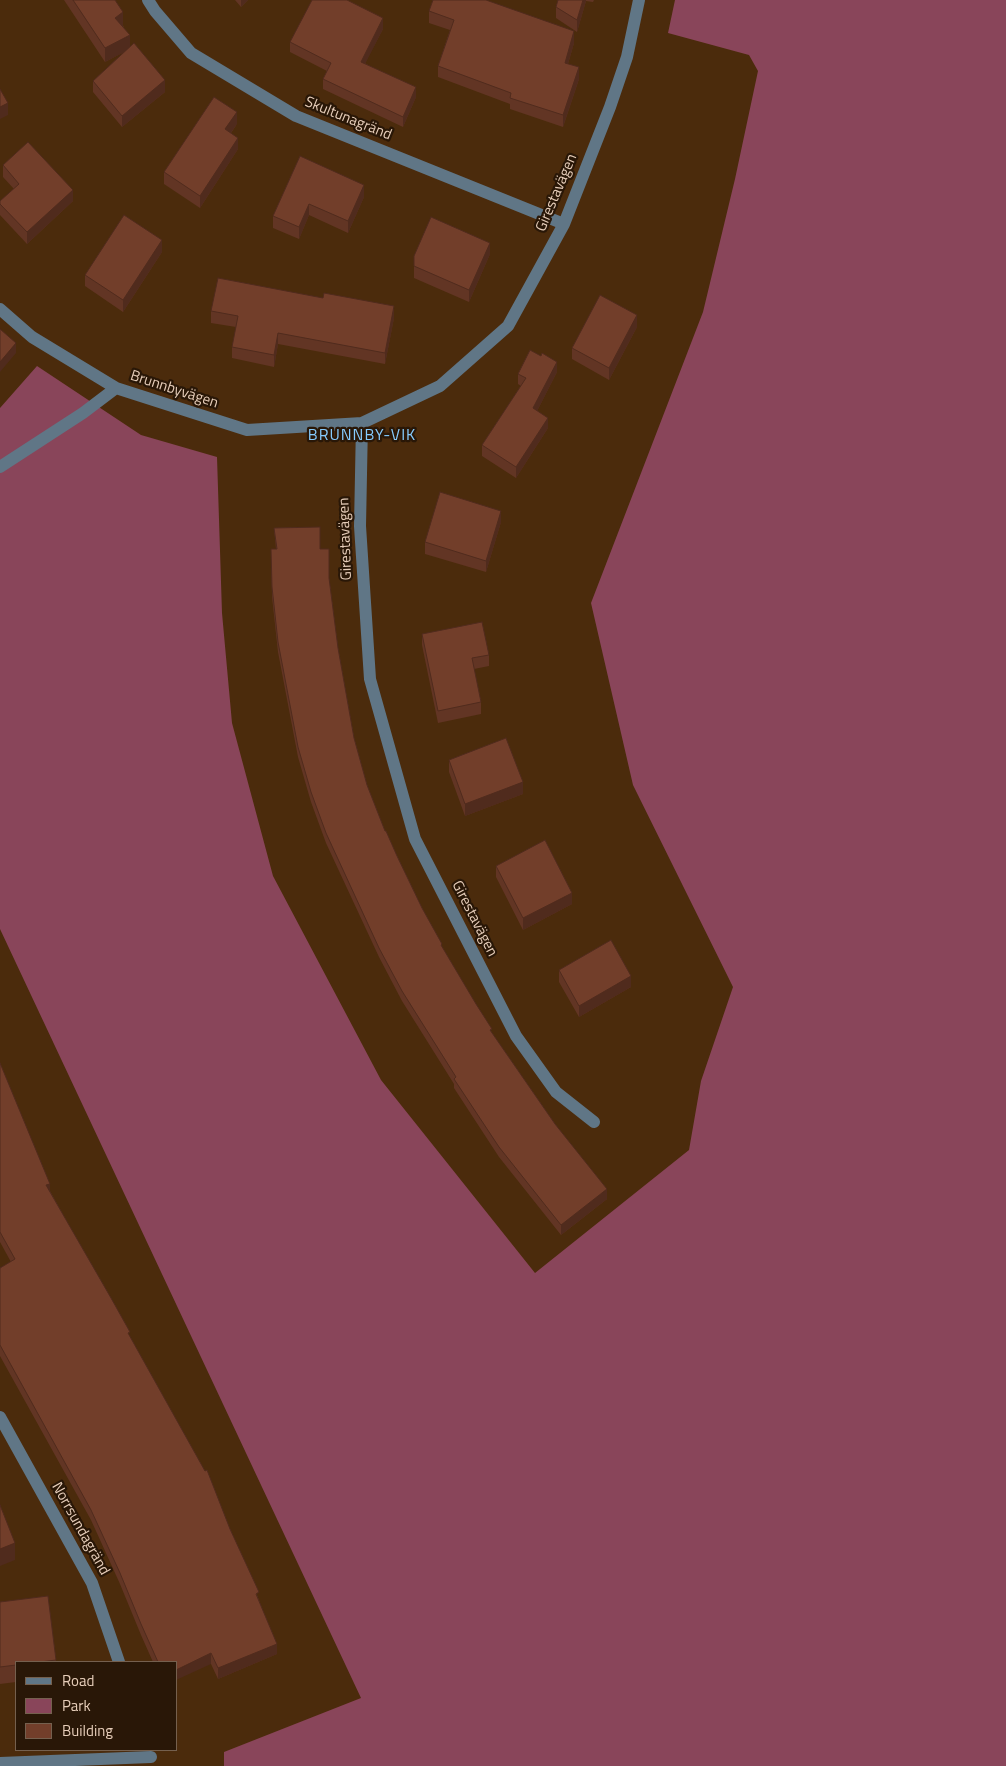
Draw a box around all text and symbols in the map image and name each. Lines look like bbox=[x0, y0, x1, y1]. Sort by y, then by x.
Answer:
street label: Skultunagränd bbox=[302, 93, 394, 145]
street label: Girestavägen bbox=[533, 151, 581, 235]
street label: Brunnbyvägen bbox=[128, 367, 220, 413]
district label: BRUNNBY-VIK bbox=[306, 426, 418, 446]
street label: Girestavägen bbox=[336, 497, 356, 581]
street label: Girestavägen bbox=[447, 878, 501, 960]
street label: Norrsundagränd bbox=[47, 1479, 113, 1579]
legend bbox=[15, 1661, 178, 1751]
text: Road bbox=[62, 1669, 94, 1692]
text: Park bbox=[62, 1694, 91, 1717]
text: Building bbox=[62, 1719, 113, 1742]

